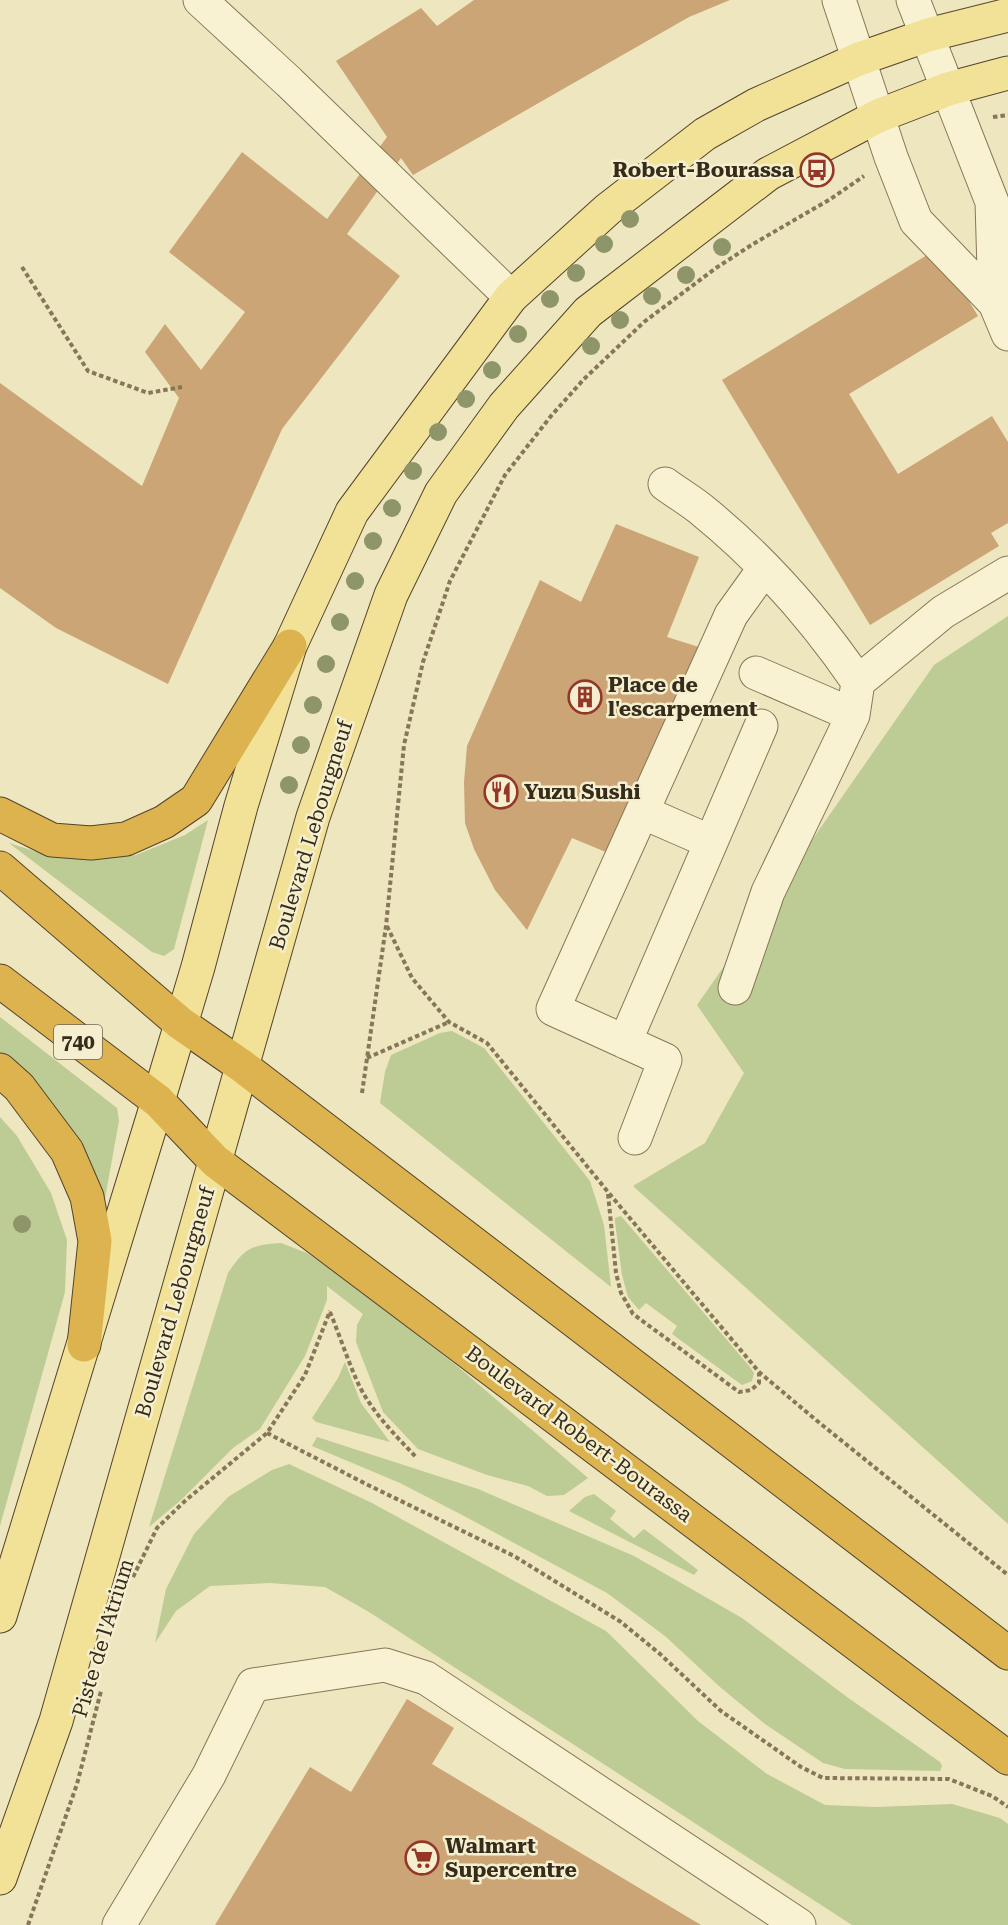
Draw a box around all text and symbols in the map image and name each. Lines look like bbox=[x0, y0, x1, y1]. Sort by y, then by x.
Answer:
bus stop icon: Robert-Bourassa bbox=[799, 152, 835, 188]
place label: Robert-Bourassa bbox=[612, 158, 795, 182]
place label: Place de l'escarpement bbox=[608, 673, 758, 721]
building icon: Place de l'escarpement bbox=[567, 679, 603, 715]
street label: Boulevard Lebourgneuf bbox=[265, 716, 358, 953]
restaurant icon: Yuzu Sushi bbox=[483, 774, 519, 810]
place label: Yuzu Sushi bbox=[524, 780, 641, 804]
road number: 740 bbox=[54, 1025, 102, 1059]
street label: Boulevard Lebourgneuf bbox=[131, 1183, 220, 1420]
street label: Boulevard Robert-Bourassa bbox=[461, 1341, 698, 1527]
street label: Piste de l'Atrium bbox=[67, 1556, 139, 1720]
place label: Walmart Supercentre bbox=[445, 1834, 577, 1882]
supermarket icon: Walmart Supercentre bbox=[404, 1840, 440, 1876]

